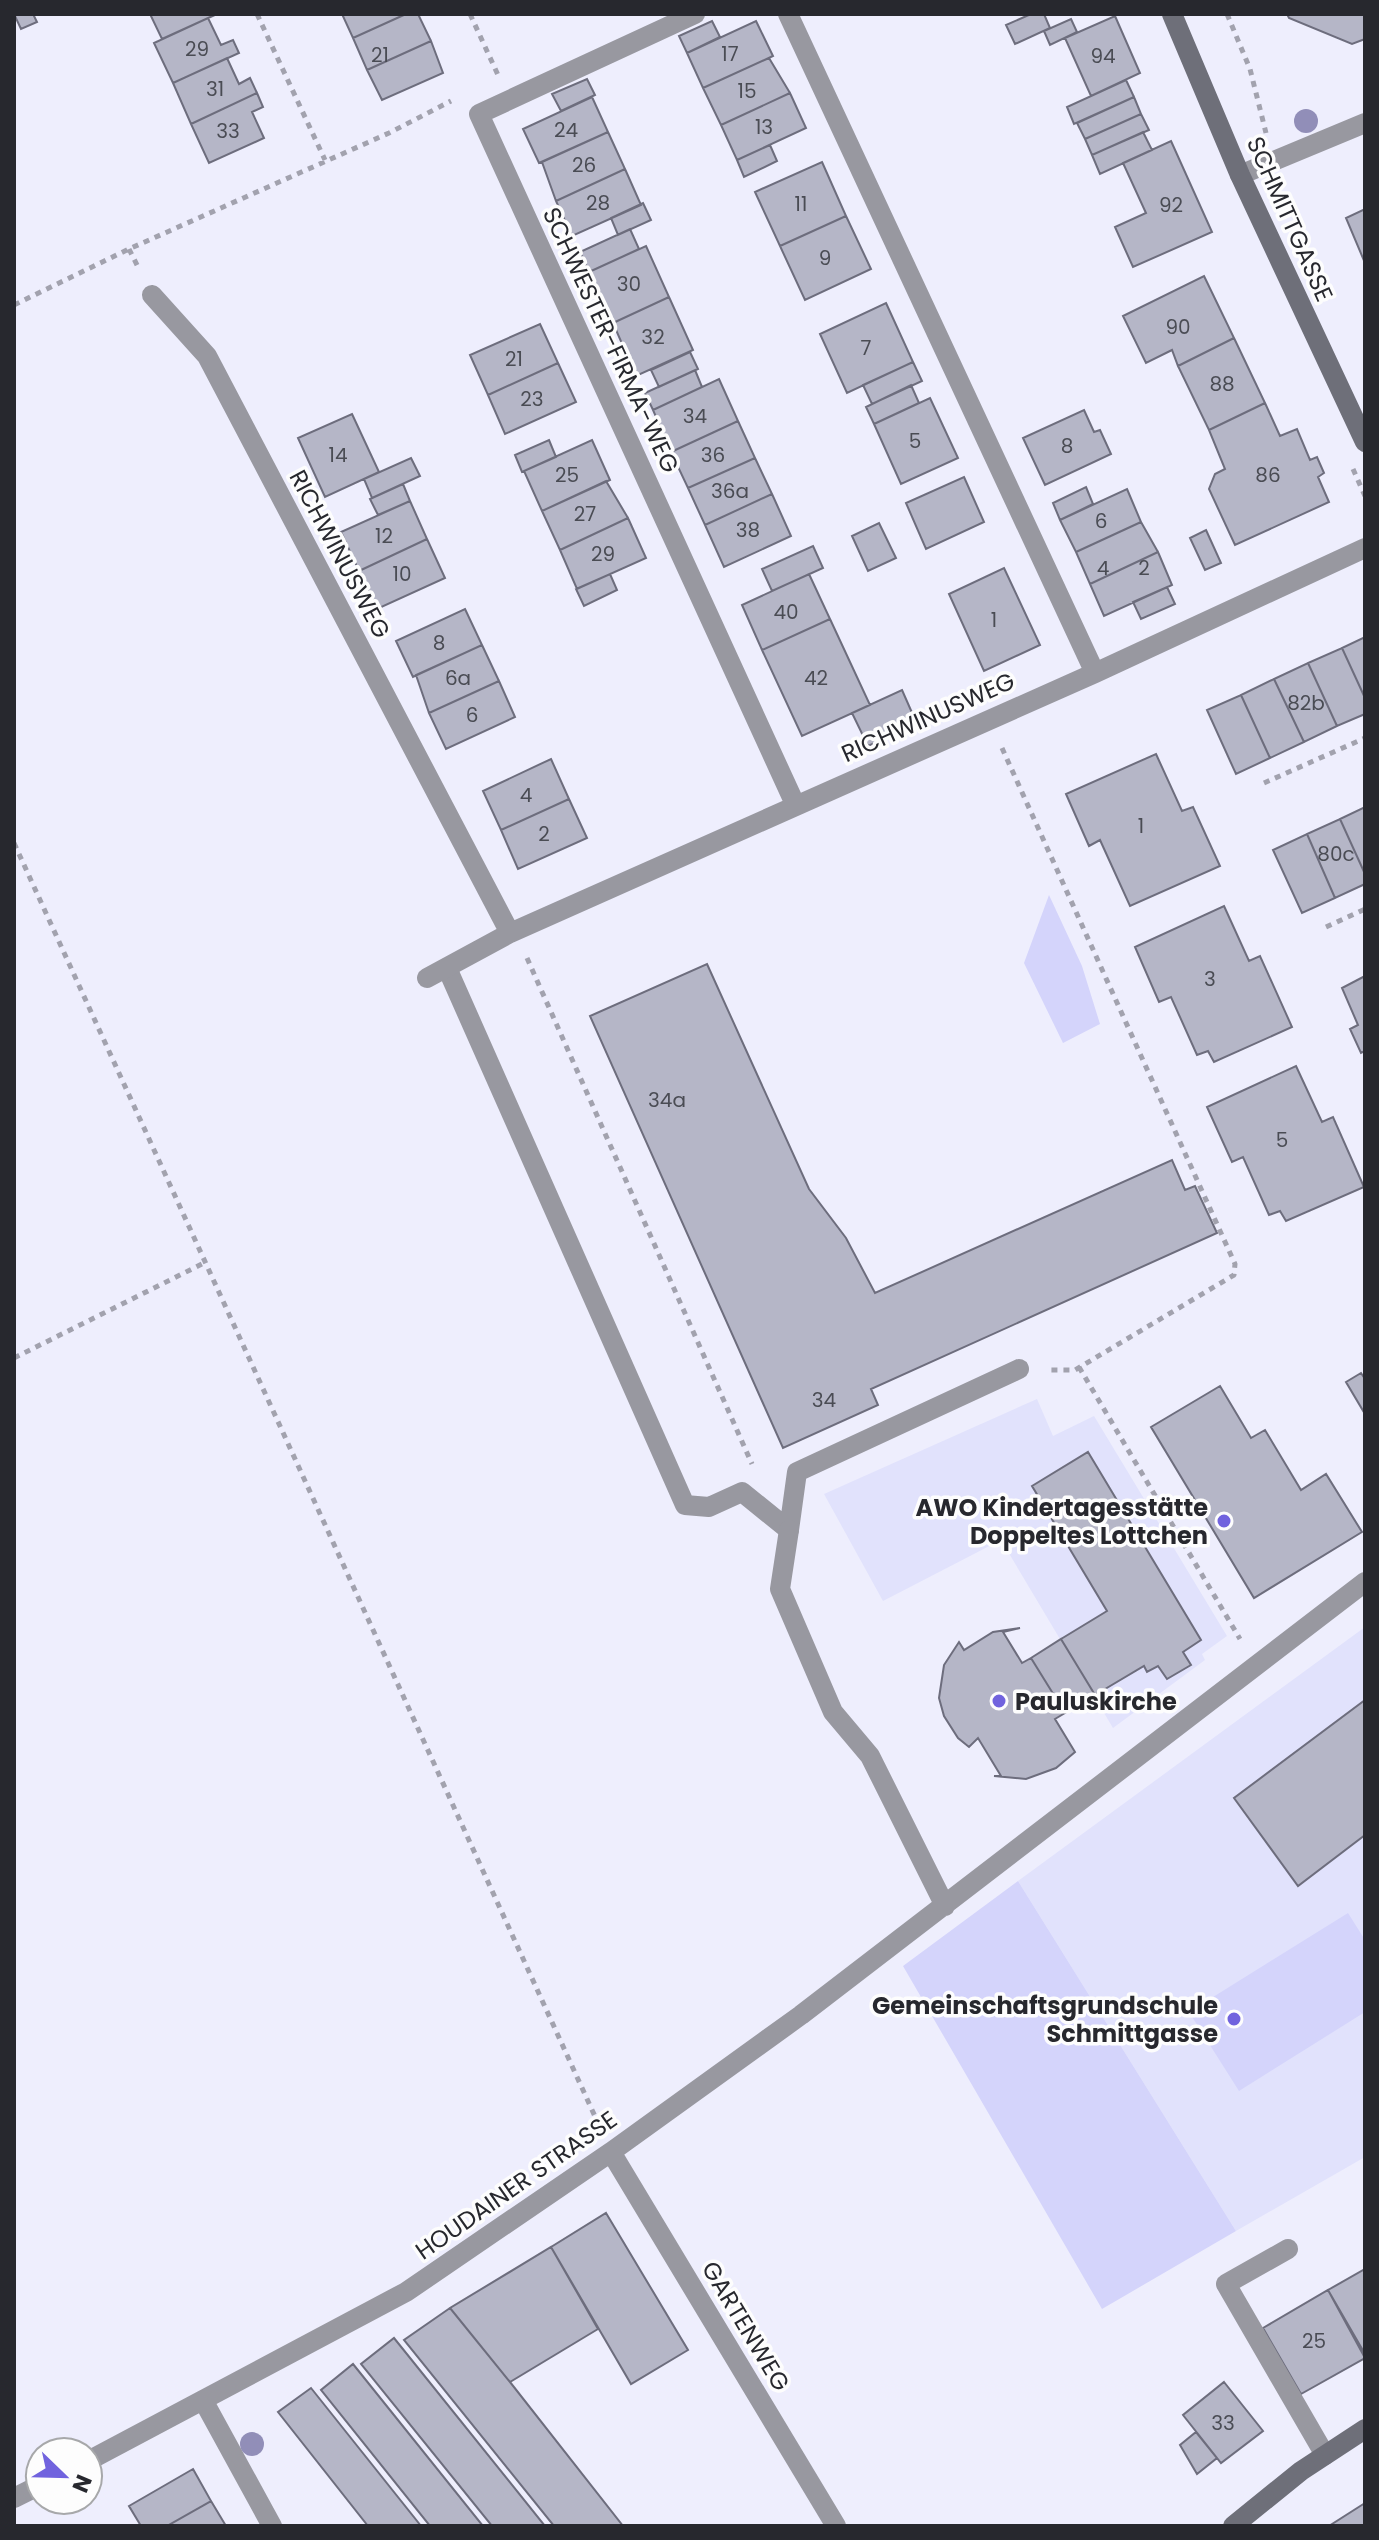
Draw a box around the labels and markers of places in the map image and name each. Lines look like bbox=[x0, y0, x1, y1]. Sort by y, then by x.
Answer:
place label: AWO Kindertagesstätte Doppeltes Lottchen bbox=[916, 1491, 1208, 1552]
marker: AWO Kindertagesstätte Doppeltes Lottchen bbox=[1215, 1512, 1233, 1530]
place label: Pauluskirche bbox=[1015, 1685, 1177, 1718]
marker: Pauluskirche bbox=[990, 1692, 1008, 1710]
place label: Gemeinschaftsgrundschule Schmittgasse bbox=[872, 1989, 1218, 2050]
marker: Gemeinschaftsgrundschule Schmittgasse bbox=[1225, 2010, 1243, 2028]

